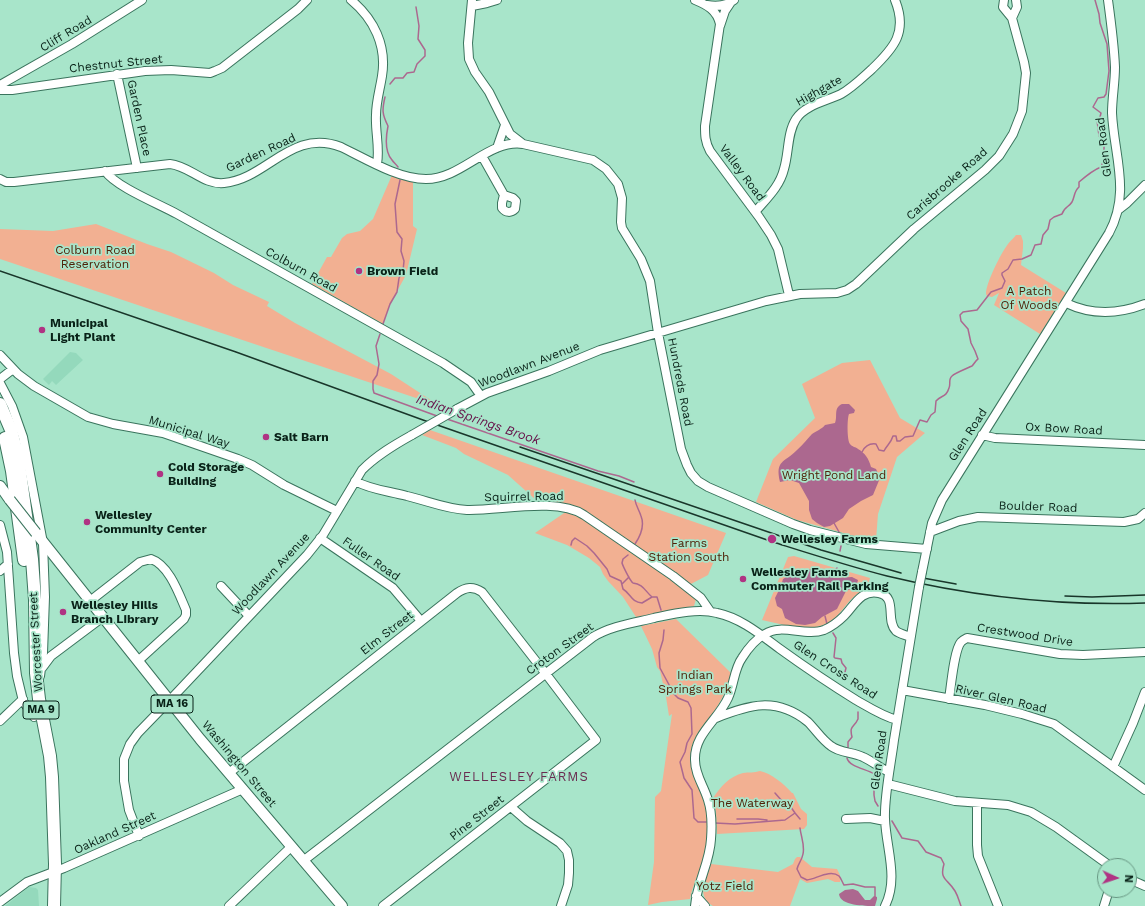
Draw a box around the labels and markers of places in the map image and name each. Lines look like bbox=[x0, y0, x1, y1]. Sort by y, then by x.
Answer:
place label: Brown Field bbox=[367, 264, 438, 278]
marker: Brown Field bbox=[354, 266, 364, 276]
place label: Municipal Light Plant bbox=[50, 316, 115, 344]
marker: Municipal Light Plant bbox=[37, 325, 47, 335]
place label: Salt Barn bbox=[274, 430, 329, 444]
marker: Salt Barn bbox=[261, 432, 271, 442]
place label: Cold Storage Building bbox=[168, 460, 244, 488]
marker: Cold Storage Building bbox=[155, 469, 165, 479]
place label: Wellesley Community Center bbox=[95, 508, 207, 536]
marker: Wellesley Community Center bbox=[82, 517, 92, 527]
place label: Wellesley Farms bbox=[781, 532, 878, 546]
marker: Wellesley Farms bbox=[766, 533, 778, 545]
place label: Wellesley Farms Commuter Rail Parking bbox=[751, 565, 888, 593]
marker: Wellesley Farms Commuter Rail Parking bbox=[738, 574, 748, 584]
place label: Wellesley Hills Branch Library bbox=[71, 598, 159, 626]
marker: Wellesley Hills Branch Library bbox=[58, 607, 68, 617]

